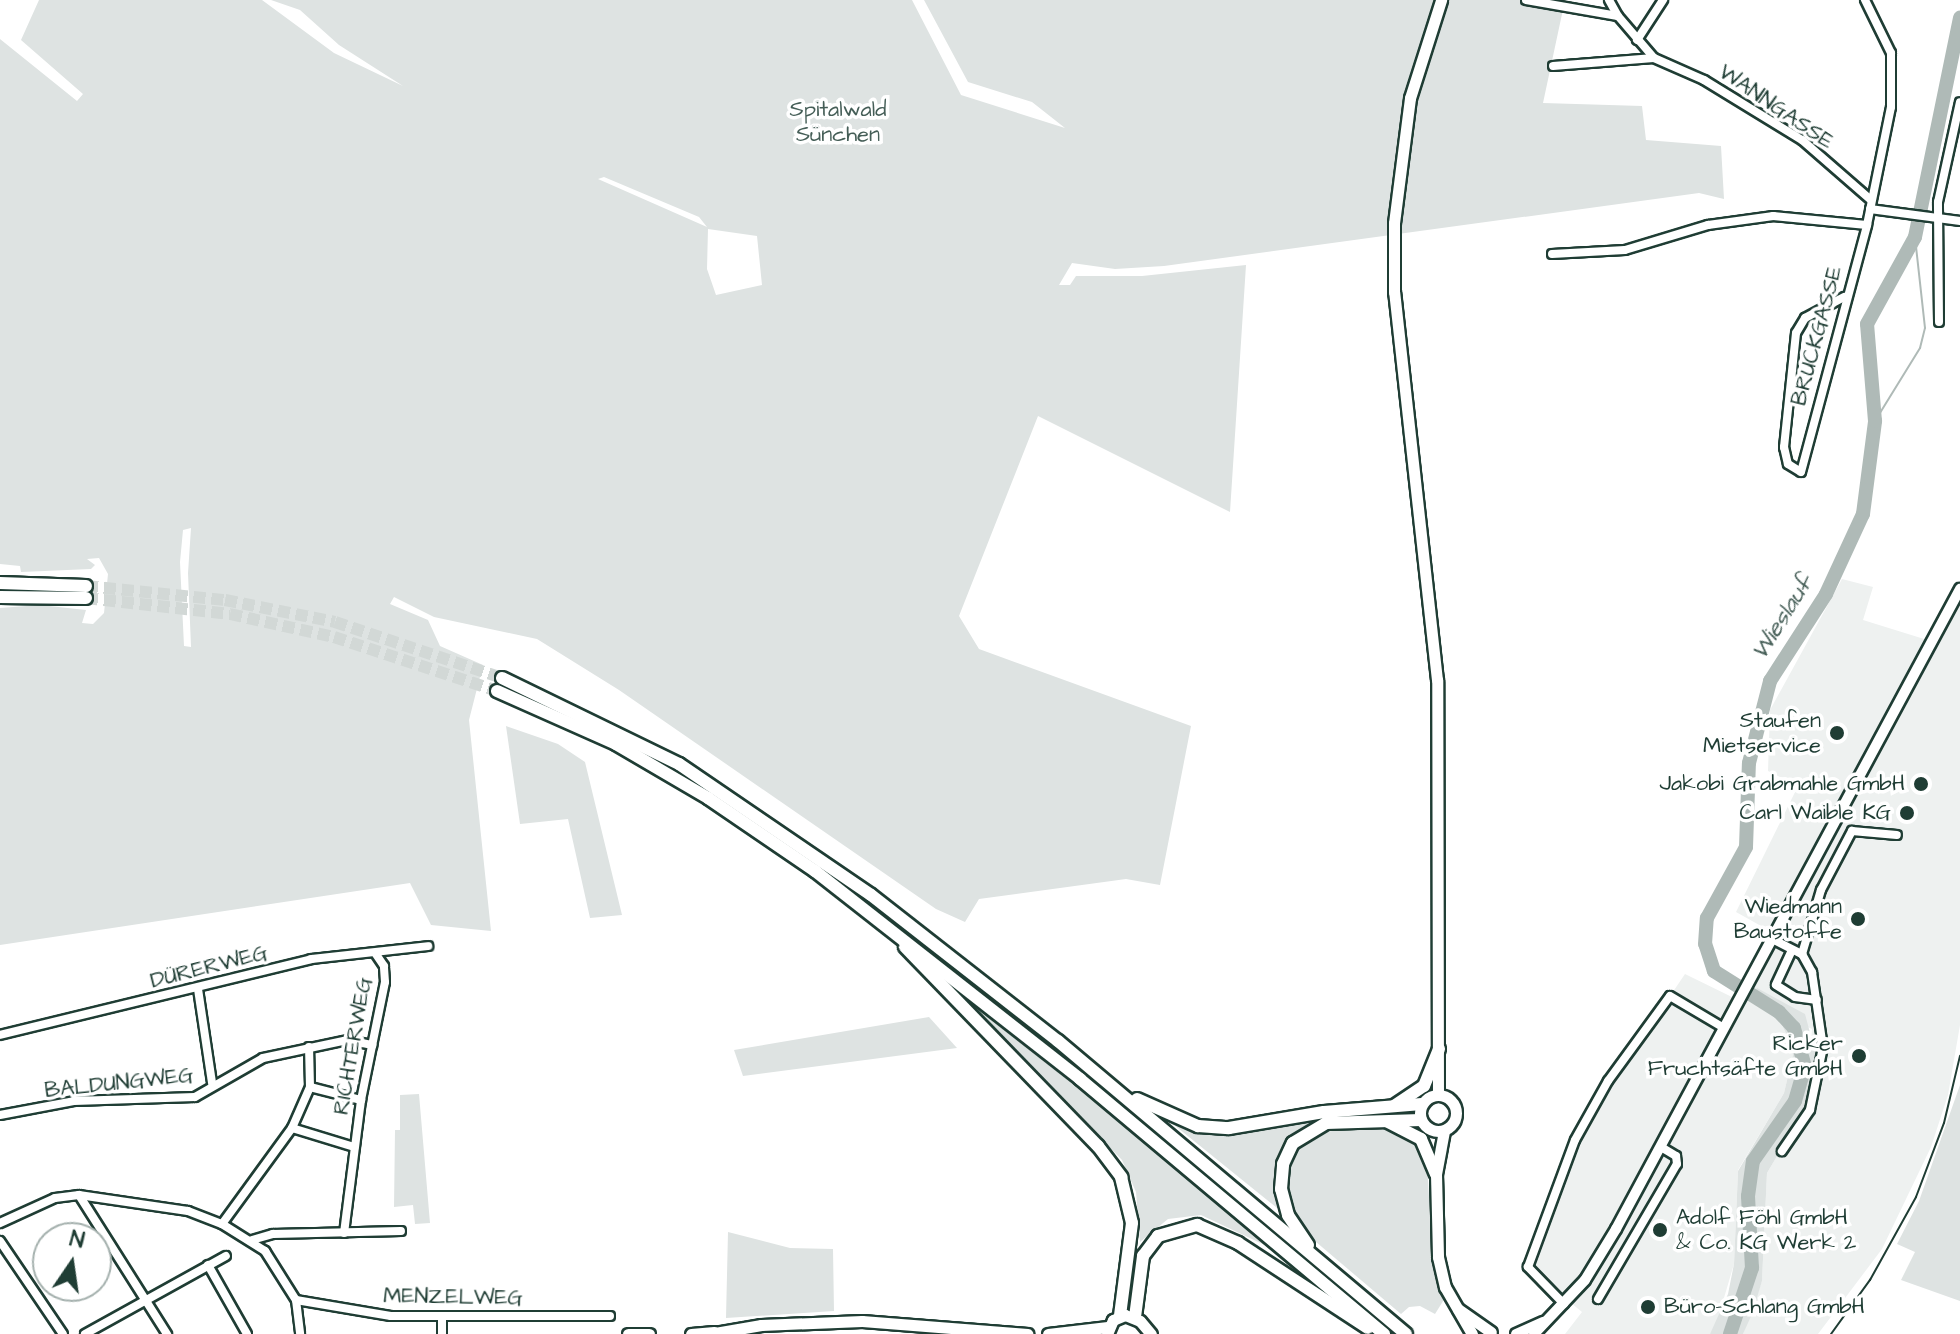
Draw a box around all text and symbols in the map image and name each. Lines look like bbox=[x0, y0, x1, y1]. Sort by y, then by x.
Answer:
street label: WANNGASSE bbox=[1713, 59, 1839, 155]
park label: Spitalwald Sünchen bbox=[790, 96, 886, 148]
street label: BRUCKGASSE bbox=[1786, 263, 1848, 409]
water label: Wieslauf bbox=[1746, 571, 1820, 665]
place label: Staufen Mietservice bbox=[1703, 707, 1821, 758]
marker: Staufen Mietservice bbox=[1828, 724, 1846, 742]
place label: Jakobi Grabmahle GmbH bbox=[1659, 771, 1905, 797]
marker: Jakobi Grabmahle GmbH bbox=[1912, 775, 1930, 793]
place label: Carl Waible KG bbox=[1740, 800, 1891, 826]
marker: Carl Waible KG bbox=[1898, 804, 1916, 822]
place label: Wiedmann Baustoffe bbox=[1734, 893, 1842, 944]
marker: Wiedmann Baustoffe bbox=[1849, 910, 1867, 928]
street label: DÜRERWEG bbox=[148, 940, 270, 994]
street label: RICHTERWEG bbox=[328, 975, 378, 1117]
place label: Ricker Fruchtsäfte GmbH bbox=[1648, 1030, 1843, 1082]
marker: Ricker Fruchtsäfte GmbH bbox=[1850, 1047, 1868, 1065]
street label: BALDUNGWEG bbox=[43, 1062, 195, 1104]
place label: Adolf Föhl GmbH & Co. KG Werk 2 bbox=[1676, 1204, 1856, 1256]
marker: Adolf Föhl GmbH & Co. KG Werk 2 bbox=[1651, 1221, 1669, 1239]
north arrow bbox=[32, 1222, 112, 1302]
text: N bbox=[67, 1223, 87, 1257]
street label: MENZELWEG bbox=[383, 1283, 523, 1311]
place label: Büro-Schlang GmbH bbox=[1664, 1294, 1865, 1320]
marker: Büro-Schlang GmbH bbox=[1639, 1298, 1657, 1316]

